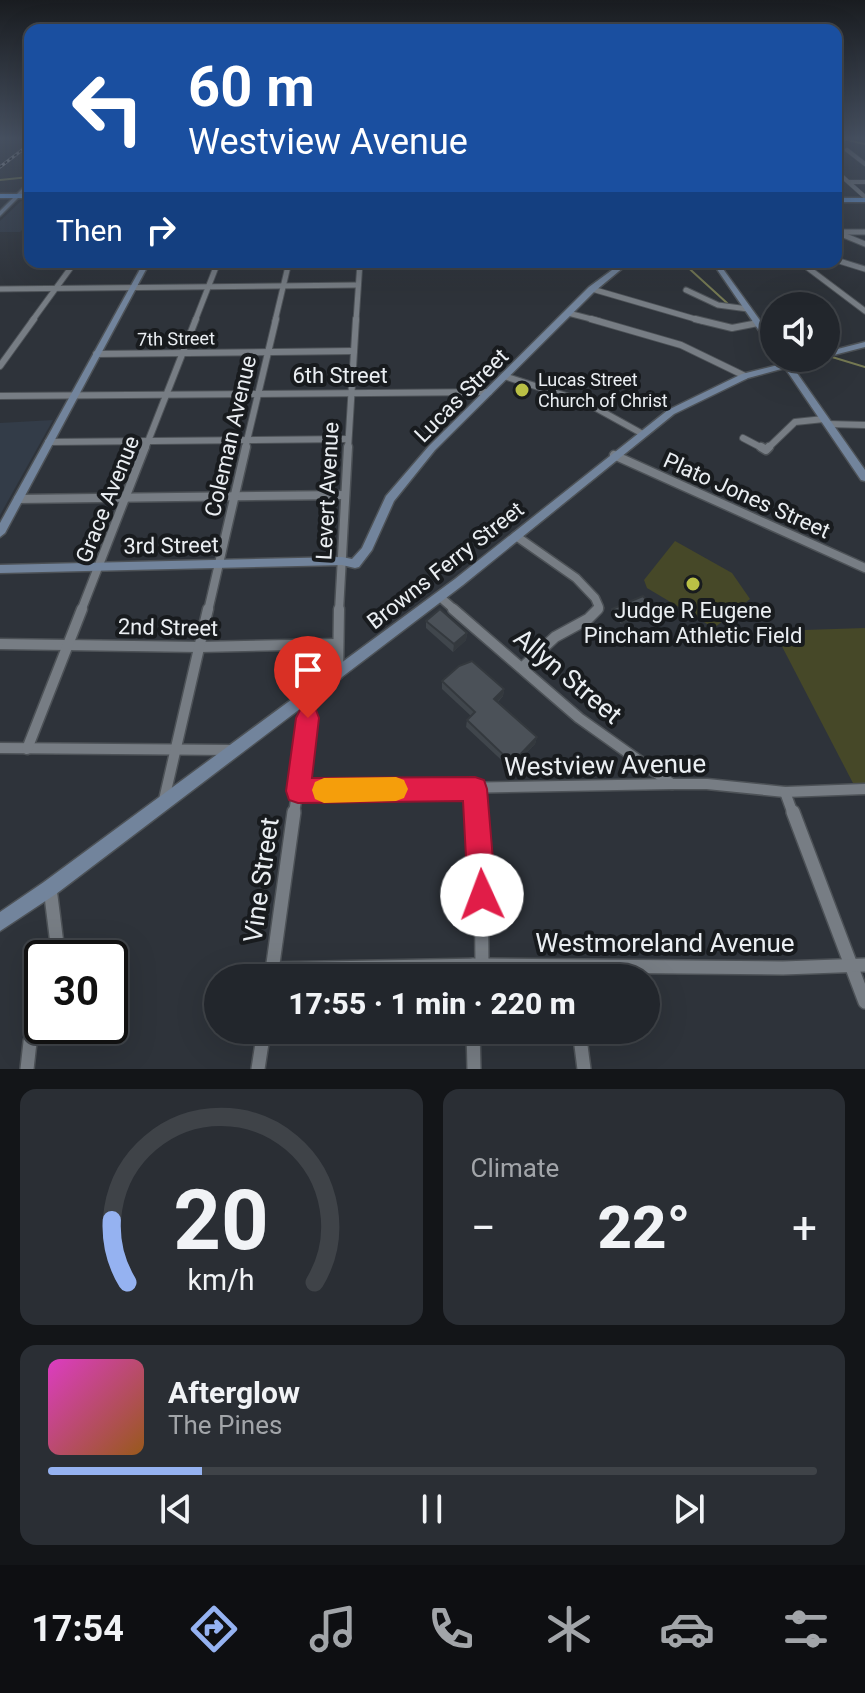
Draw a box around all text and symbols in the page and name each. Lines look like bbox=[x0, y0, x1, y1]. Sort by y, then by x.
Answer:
text: 60 m bbox=[188, 54, 315, 120]
icon: left bbox=[56, 56, 160, 160]
text: Westview Avenue bbox=[188, 121, 468, 163]
icon: right bbox=[139, 208, 183, 252]
text: Then bbox=[56, 213, 123, 248]
map controls bbox=[760, 292, 840, 372]
button: sound bbox=[760, 292, 840, 372]
street label: 7th Street bbox=[137, 327, 215, 350]
street label: Lucas Street bbox=[409, 343, 513, 447]
street label: Coleman Avenue bbox=[200, 353, 261, 519]
street label: 6th Street bbox=[292, 363, 388, 388]
place label: Lucas Street Church of Christ bbox=[538, 369, 668, 411]
marker: Lucas Street Church of Christ bbox=[513, 381, 531, 399]
street label: Levert Avenue bbox=[311, 421, 344, 561]
street label: Grace Avenue bbox=[71, 432, 144, 566]
street label: Plato Jones Street bbox=[660, 448, 834, 543]
street label: Browns Ferry Street bbox=[362, 497, 528, 634]
street label: 3rd Street bbox=[123, 532, 219, 559]
marker: Judge R Eugene Pincham Athletic Field bbox=[684, 575, 702, 593]
place label: Judge R Eugene Pincham Athletic Field bbox=[584, 598, 802, 648]
street label: 2nd Street bbox=[118, 614, 218, 641]
street label: Allyn Street bbox=[508, 622, 628, 730]
pin bbox=[274, 636, 342, 718]
icon: arrive bbox=[286, 648, 330, 692]
street label: Westview Avenue bbox=[504, 748, 706, 782]
street label: Vine Street bbox=[237, 815, 285, 945]
position arrow bbox=[440, 853, 524, 937]
street label: Westmoreland Avenue bbox=[535, 928, 795, 958]
speed limit sign: 30 bbox=[24, 940, 128, 1044]
text: 17:55 · 1 min · 220 m bbox=[288, 986, 576, 1021]
text: Climate bbox=[471, 1153, 559, 1183]
text: 20 bbox=[174, 1172, 269, 1269]
text: 22° bbox=[597, 1192, 690, 1263]
text: − bbox=[471, 1202, 496, 1254]
text: + bbox=[792, 1202, 817, 1254]
text: km/h bbox=[188, 1263, 255, 1297]
text: Afterglow bbox=[168, 1375, 300, 1410]
text: The Pines bbox=[168, 1410, 282, 1440]
icon: previous bbox=[154, 1487, 198, 1531]
icon: pause bbox=[410, 1487, 454, 1531]
icon: next bbox=[667, 1487, 711, 1531]
icon: directions bbox=[186, 1601, 242, 1657]
icon: music bbox=[305, 1601, 361, 1657]
icon: phone bbox=[423, 1601, 479, 1657]
icon: climate bbox=[541, 1601, 597, 1657]
icon: car bbox=[659, 1601, 715, 1657]
icon: filters bbox=[778, 1601, 834, 1657]
text: 17:54 bbox=[31, 1608, 124, 1650]

